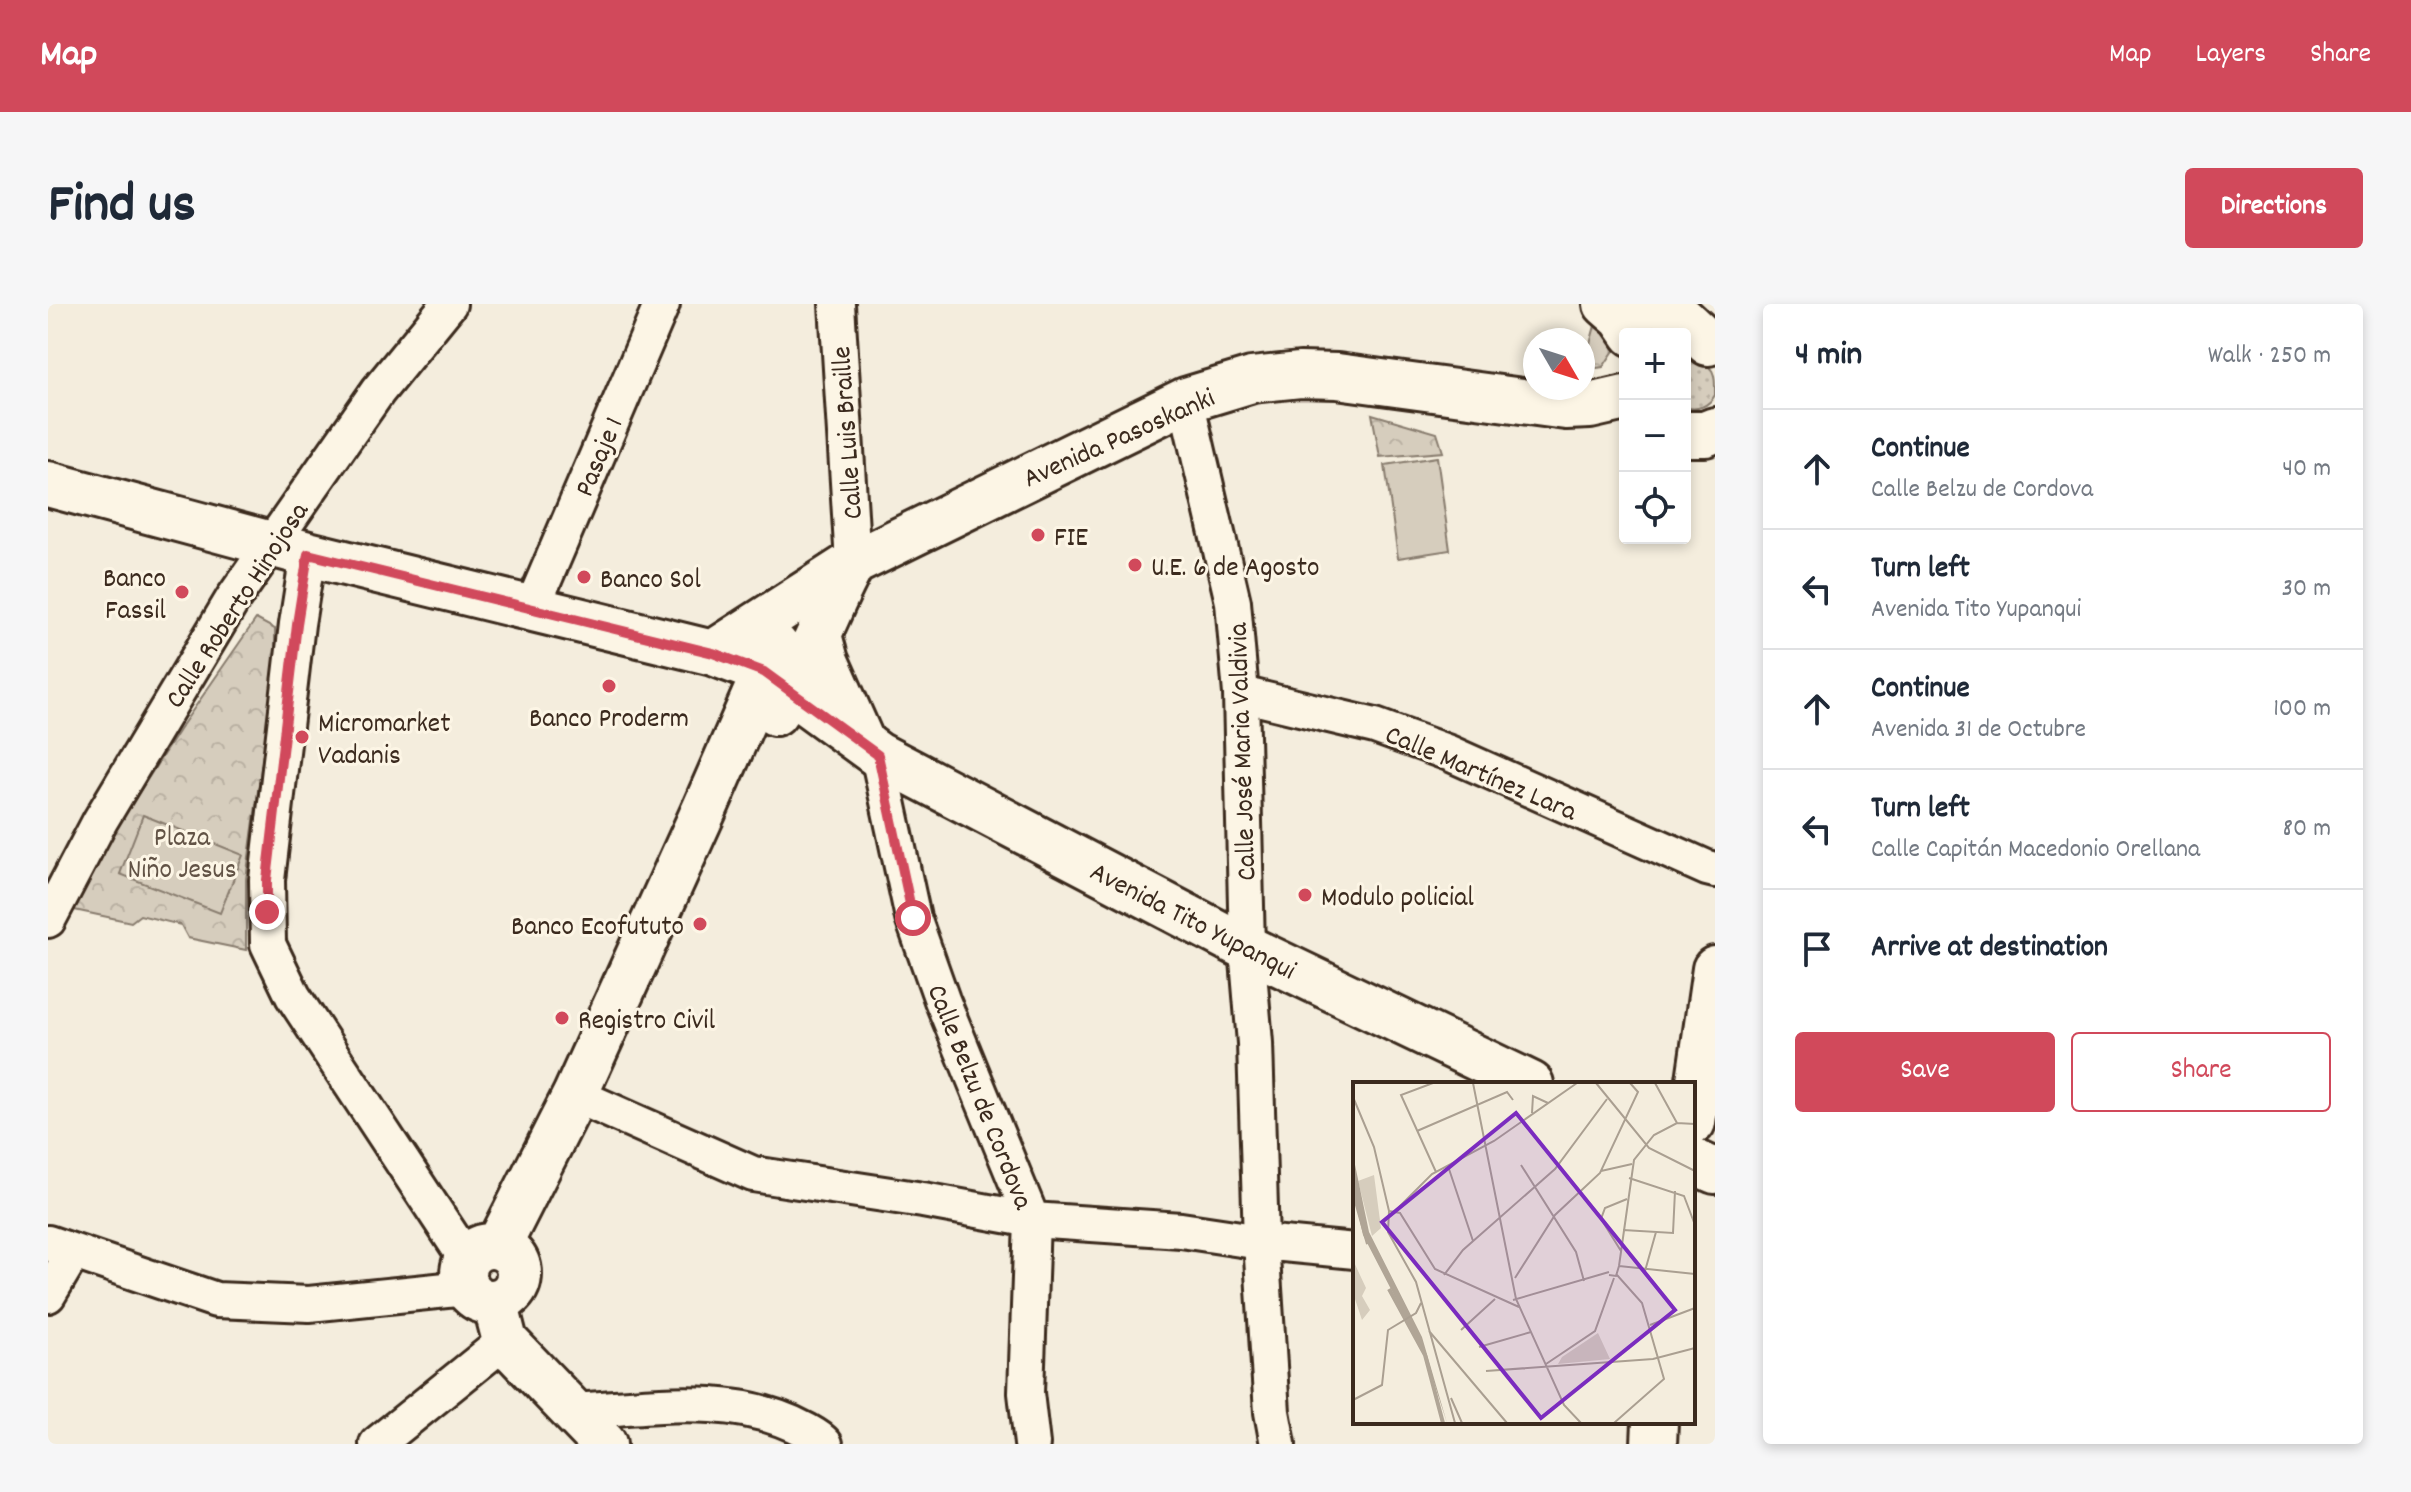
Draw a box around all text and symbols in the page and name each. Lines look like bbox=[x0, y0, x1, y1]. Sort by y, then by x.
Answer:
text: Map bbox=[40, 29, 98, 84]
text: Map bbox=[2109, 36, 2152, 76]
text: Layers bbox=[2196, 36, 2266, 76]
text: Share bbox=[2310, 36, 2371, 76]
text: Find us bbox=[48, 168, 196, 248]
button: Directions bbox=[2185, 168, 2363, 248]
north arrow bbox=[1523, 328, 1595, 400]
map controls bbox=[1619, 328, 1691, 544]
button: + bbox=[1619, 328, 1691, 400]
text: 4 min bbox=[1795, 332, 1862, 381]
text: Walk · 250 m bbox=[2208, 338, 2331, 375]
street label: Calle Luis Braille bbox=[824, 345, 876, 521]
street label: Avenida Pasoskanki bbox=[1018, 380, 1222, 501]
button: − bbox=[1619, 400, 1691, 472]
street label: Pasaje 1 bbox=[567, 412, 636, 504]
text: Continue bbox=[1871, 429, 1970, 472]
icon: ahead bbox=[1795, 447, 1839, 491]
text: 40 m bbox=[2282, 451, 2331, 488]
button: locate bbox=[1619, 472, 1691, 544]
text: Calle Belzu de Cordova bbox=[1871, 472, 2093, 509]
street label: Calle Roberto Hinojosa bbox=[157, 495, 321, 718]
place label: FIE bbox=[1054, 520, 1088, 560]
marker: FIE bbox=[1029, 526, 1047, 544]
text: Turn left bbox=[1871, 549, 1970, 592]
place label: U.E. 6 de Agosto bbox=[1151, 550, 1320, 590]
marker: U.E. 6 de Agosto bbox=[1126, 556, 1144, 574]
place label: Banco Fassil bbox=[103, 561, 166, 633]
place label: Banco Sol bbox=[600, 562, 701, 602]
icon: left bbox=[1795, 567, 1839, 611]
marker: Banco Sol bbox=[575, 568, 593, 586]
text: 30 m bbox=[2281, 571, 2331, 608]
marker: Banco Fassil bbox=[173, 583, 191, 601]
text: Avenida Tito Yupanqui bbox=[1871, 592, 2081, 629]
street label: Calle José Maria Valdivia bbox=[1220, 621, 1269, 881]
text: Continue bbox=[1871, 669, 1970, 712]
marker: Banco Proderm bbox=[600, 677, 618, 695]
icon: ahead bbox=[1795, 687, 1839, 731]
text: 100 m bbox=[2273, 691, 2331, 728]
place label: Banco Proderm bbox=[529, 701, 689, 741]
place label: Micromarket Vadanis bbox=[318, 706, 451, 778]
text: Avenida 31 de Octubre bbox=[1871, 712, 2086, 749]
street label: Calle Martínez Lara bbox=[1378, 717, 1583, 834]
marker: Micromarket Vadanis bbox=[293, 728, 311, 746]
text: Turn left bbox=[1871, 789, 1970, 832]
icon: left bbox=[1795, 807, 1839, 851]
text: 80 m bbox=[2283, 811, 2331, 848]
park label: Plaza Niño Jesus bbox=[128, 820, 236, 892]
text: Calle Capitán Macedonio Orellana bbox=[1871, 832, 2200, 869]
street label: Avenida Tito Yupanqui bbox=[1082, 854, 1302, 993]
place label: Modulo policial bbox=[1321, 880, 1474, 920]
marker: Modulo policial bbox=[1296, 886, 1314, 904]
route end bbox=[249, 894, 285, 930]
route start bbox=[895, 900, 931, 936]
place label: Banco Ecofututo bbox=[511, 909, 684, 949]
marker: Banco Ecofututo bbox=[691, 915, 709, 933]
icon: arrive bbox=[1795, 927, 1839, 971]
text: Arrive at destination bbox=[1871, 928, 2108, 971]
street label: Calle Belzu de Cordova bbox=[914, 979, 1041, 1217]
place label: Registro Civil bbox=[578, 1003, 715, 1043]
marker: Registro Civil bbox=[553, 1009, 571, 1027]
button: Save bbox=[1795, 1032, 2055, 1112]
button: Share bbox=[2071, 1032, 2331, 1112]
inset map bbox=[1353, 1082, 1695, 1424]

